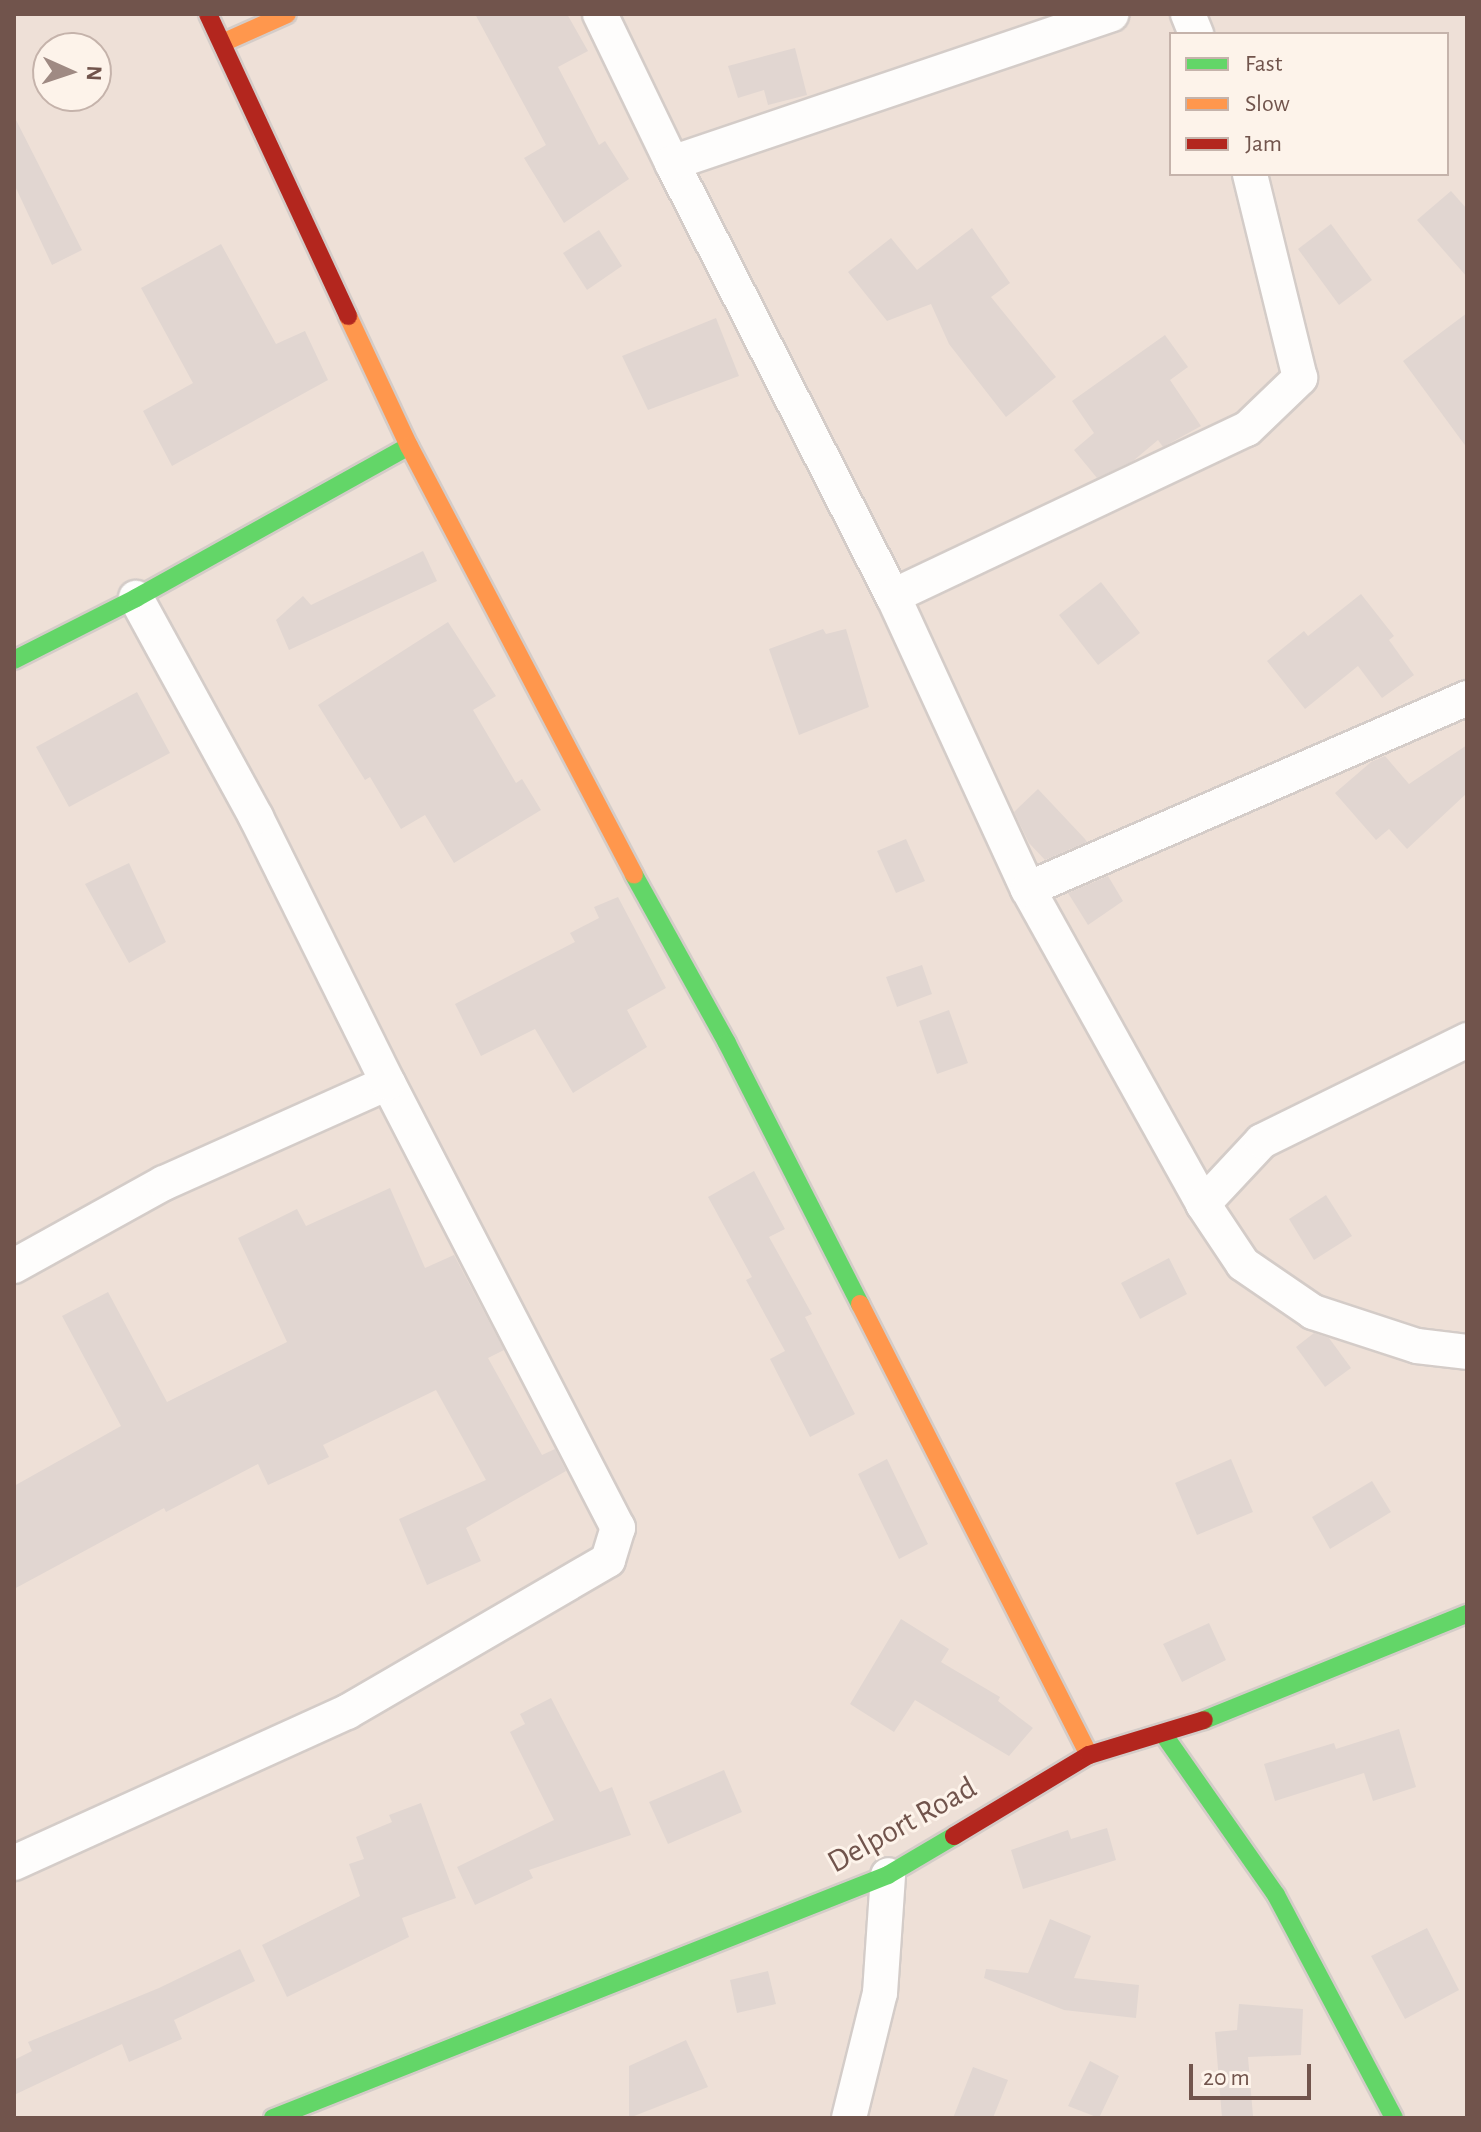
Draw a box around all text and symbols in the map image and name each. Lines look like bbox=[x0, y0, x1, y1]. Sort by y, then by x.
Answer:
north arrow bbox=[32, 32, 112, 112]
legend bbox=[1169, 32, 1449, 176]
text: Fast bbox=[1245, 52, 1282, 76]
text: N bbox=[83, 65, 105, 81]
text: Slow bbox=[1245, 92, 1290, 116]
text: Jam bbox=[1245, 132, 1282, 156]
street label: Delport Road bbox=[821, 1768, 983, 1882]
scale bar bbox=[1193, 2048, 1315, 2098]
text: 20 m bbox=[1203, 2066, 1250, 2090]

